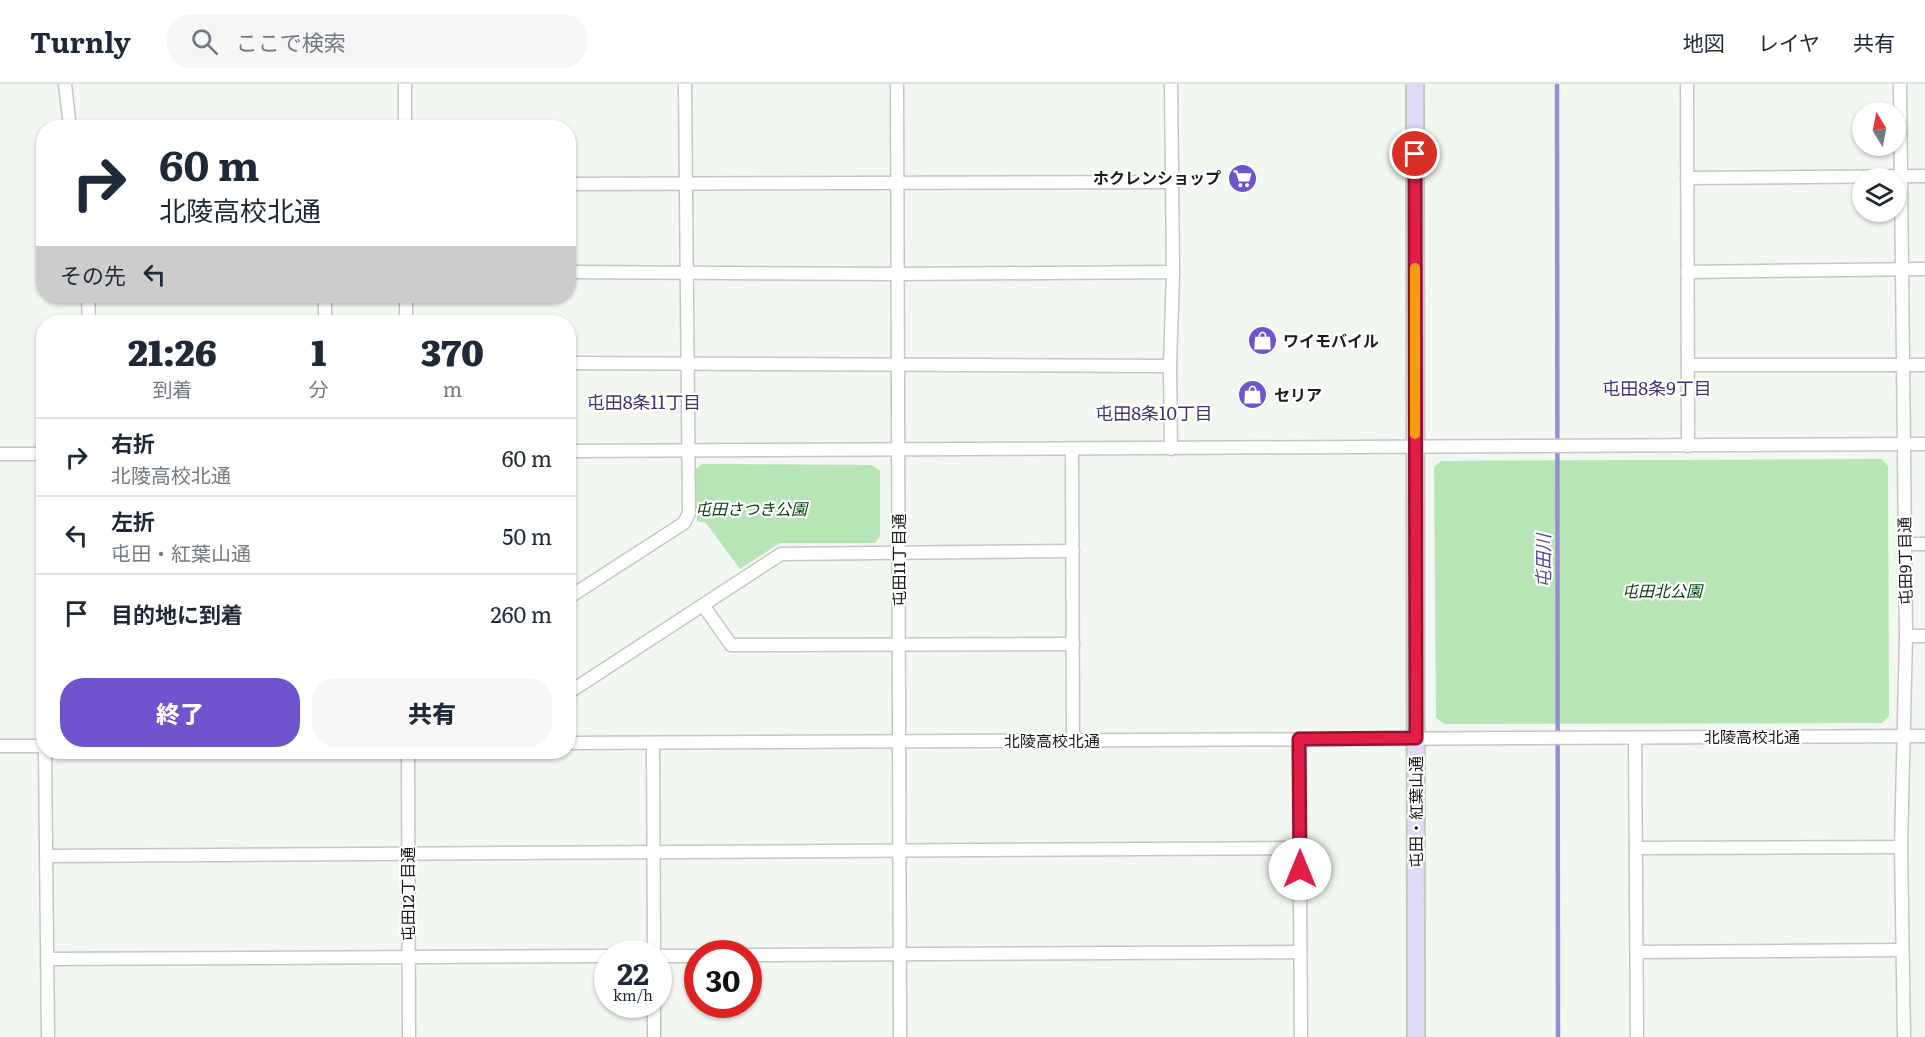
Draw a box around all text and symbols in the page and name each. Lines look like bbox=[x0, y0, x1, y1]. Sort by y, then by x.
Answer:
search box bbox=[167, 14, 587, 68]
text: Turnly bbox=[30, 20, 131, 62]
icon: search bbox=[188, 25, 221, 58]
text: ここで検索 bbox=[236, 25, 346, 58]
text: 地図 bbox=[1683, 26, 1725, 57]
text: レイヤ bbox=[1758, 26, 1820, 57]
text: 共有 bbox=[1853, 26, 1895, 57]
north arrow bbox=[1852, 102, 1906, 156]
map controls bbox=[1852, 102, 1906, 222]
pin bbox=[1389, 128, 1440, 179]
text: 60 m bbox=[159, 132, 260, 194]
icon: arrive bbox=[1398, 137, 1431, 170]
icon: right bbox=[60, 144, 138, 222]
supermarket icon: ホクレンショップ bbox=[1226, 162, 1258, 194]
place label: ホクレンショップ bbox=[1093, 165, 1221, 189]
button: layers bbox=[1852, 168, 1906, 222]
text: 北陵高校北通 bbox=[159, 189, 321, 229]
text: その先 bbox=[60, 258, 126, 291]
icon: left bbox=[138, 258, 171, 291]
text: 21:26 bbox=[128, 324, 217, 377]
text: 1 bbox=[311, 324, 326, 377]
text: 370 bbox=[421, 324, 484, 377]
shop icon: ワイモバイル bbox=[1246, 325, 1278, 357]
place label: ワイモバイル bbox=[1283, 328, 1379, 352]
text: 到着 bbox=[152, 373, 192, 403]
text: 分 bbox=[309, 373, 329, 403]
text: m bbox=[443, 373, 462, 403]
district label: 屯田8条9丁目 bbox=[1602, 374, 1712, 401]
shop icon: セリア bbox=[1237, 379, 1269, 411]
place label: セリア bbox=[1274, 382, 1322, 406]
district label: 屯田8条11丁目 bbox=[587, 388, 701, 415]
district label: 屯田8条10丁目 bbox=[1095, 399, 1213, 426]
text: 右折 bbox=[111, 426, 155, 459]
icon: right bbox=[60, 441, 93, 474]
text: 60 m bbox=[502, 441, 552, 474]
text: 北陵高校北通 bbox=[111, 459, 231, 489]
park label: 屯田さつき公園 bbox=[695, 496, 809, 520]
text: 左折 bbox=[111, 504, 155, 537]
street label: 屯田11丁目通 bbox=[886, 513, 910, 607]
street label: 屯田9丁目通 bbox=[1891, 517, 1917, 605]
icon: left bbox=[60, 519, 93, 552]
text: 50 m bbox=[502, 519, 552, 552]
water label: 屯田川 bbox=[1529, 532, 1556, 588]
text: 屯田・紅葉山通 bbox=[111, 537, 251, 567]
park label: 屯田北公園 bbox=[1622, 578, 1704, 602]
icon: arrive bbox=[60, 597, 93, 630]
text: 目的地に到着 bbox=[111, 597, 243, 630]
text: 260 m bbox=[491, 597, 552, 630]
button: 終了 bbox=[60, 678, 300, 747]
button: 共有 bbox=[312, 678, 552, 747]
street label: 北陵高校北通 bbox=[1704, 724, 1800, 748]
street label: 北陵高校北通 bbox=[1004, 728, 1100, 752]
street label: 屯田・紅葉山通 bbox=[1403, 756, 1427, 868]
position arrow bbox=[1268, 837, 1332, 901]
street label: 屯田12丁目通 bbox=[395, 847, 419, 941]
speed limit sign: 30 bbox=[684, 940, 762, 1018]
text: 22 bbox=[617, 950, 649, 994]
text: km/h bbox=[613, 983, 653, 1006]

